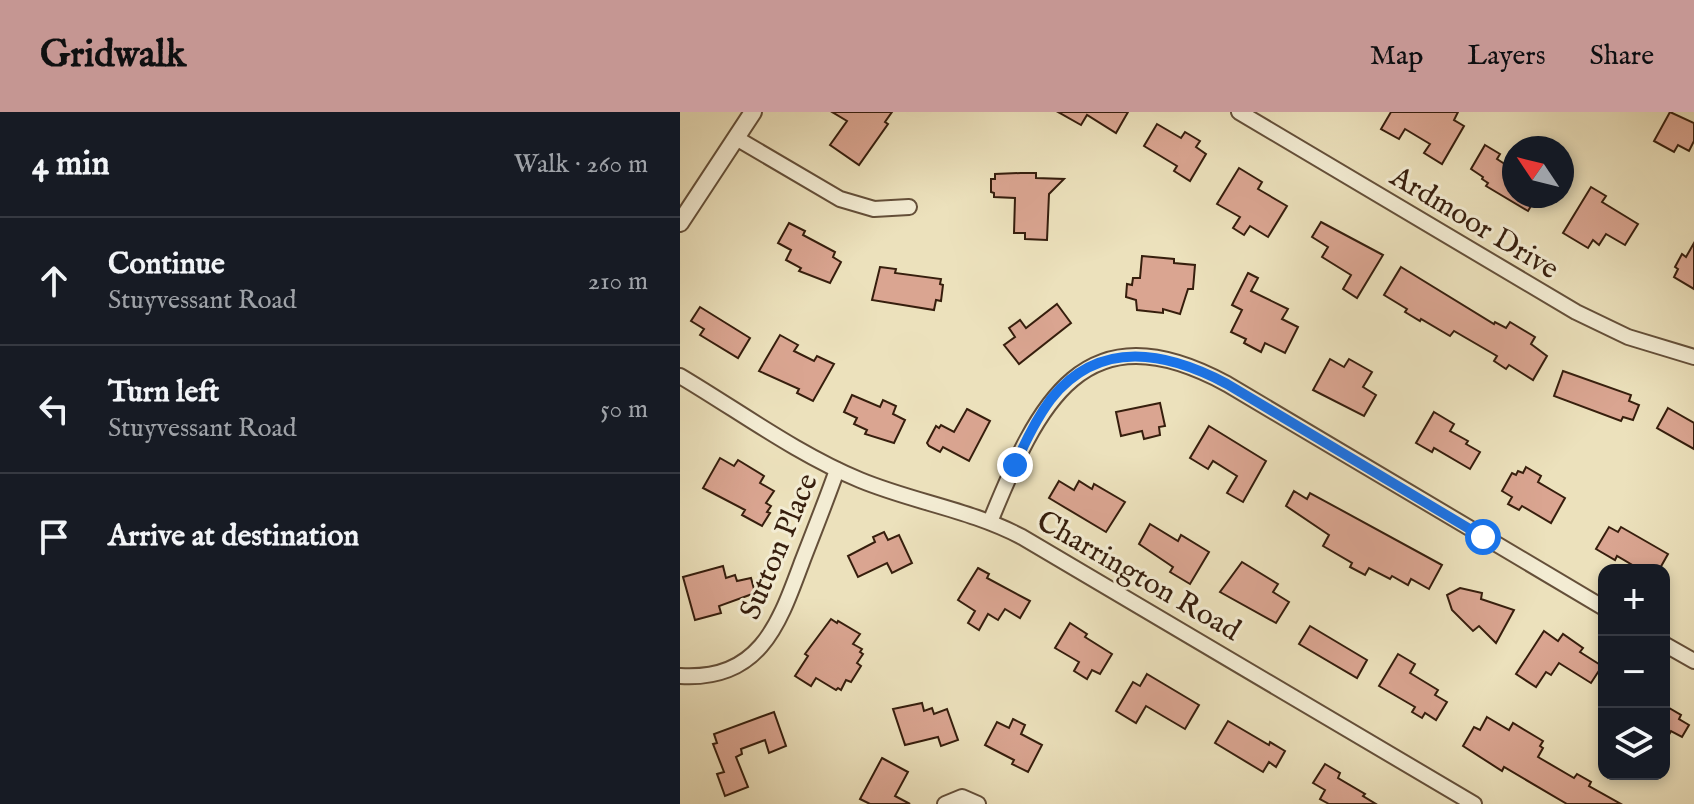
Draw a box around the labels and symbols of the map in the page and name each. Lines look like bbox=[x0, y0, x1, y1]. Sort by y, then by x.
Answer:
north arrow bbox=[1502, 136, 1574, 208]
street label: Ardmoor Drive bbox=[1382, 158, 1565, 289]
route end bbox=[997, 447, 1033, 483]
street label: Sutton Place bbox=[732, 468, 828, 626]
street label: Charrington Road bbox=[1029, 503, 1248, 651]
route start bbox=[1465, 519, 1501, 555]

